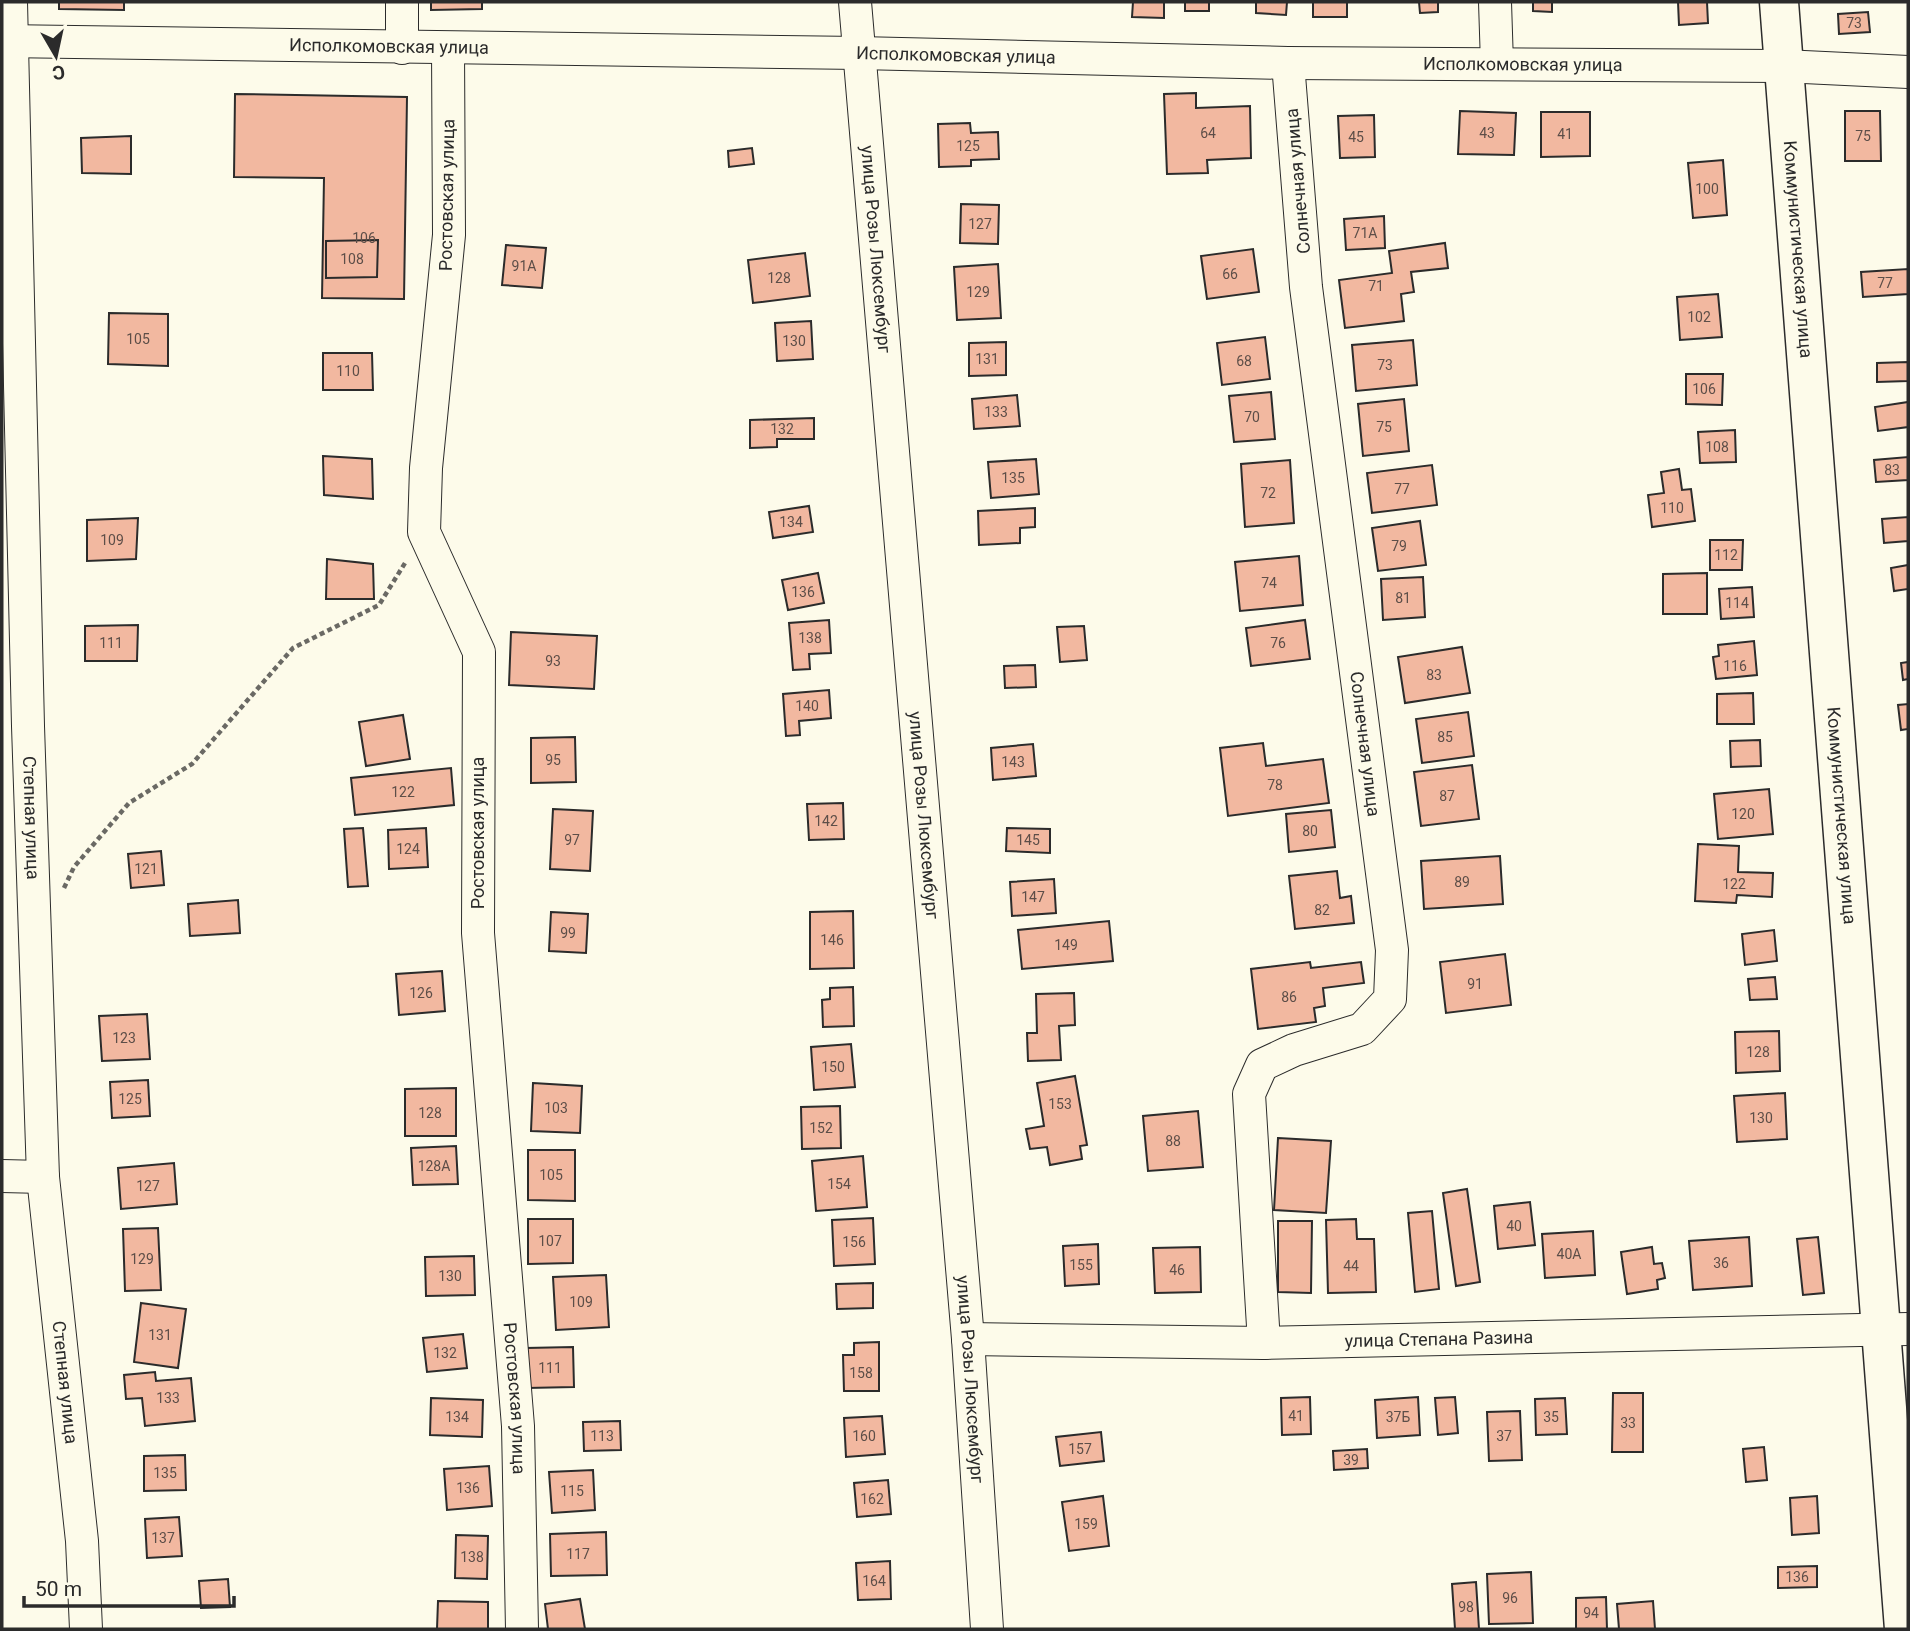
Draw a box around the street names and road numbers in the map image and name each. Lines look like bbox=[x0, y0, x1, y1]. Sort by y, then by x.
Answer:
street label: Исполкомовская улица bbox=[289, 34, 489, 58]
street label: Исполкомовская улица bbox=[856, 42, 1056, 68]
street label: Исполкомовская улица bbox=[1423, 53, 1623, 75]
street label: Солнечная улица bbox=[1281, 107, 1314, 255]
street label: Ростовская улица bbox=[435, 119, 458, 271]
street label: Коммунистическая улица bbox=[1780, 140, 1817, 359]
street label: улица Розы Люксембург bbox=[857, 144, 896, 354]
street label: Солнечная улица bbox=[1346, 670, 1385, 818]
street label: Коммунистическая улица bbox=[1823, 706, 1861, 925]
street label: улица Розы Люксембург bbox=[905, 710, 944, 920]
street label: Степная улица bbox=[19, 756, 44, 880]
street label: Ростовская улица bbox=[467, 757, 488, 909]
street label: улица Розы Люксембург bbox=[953, 1274, 988, 1484]
street label: Степная улица bbox=[48, 1320, 83, 1445]
street label: Ростовская улица bbox=[500, 1321, 530, 1475]
street label: улица Степана Разина bbox=[1344, 1326, 1534, 1351]

